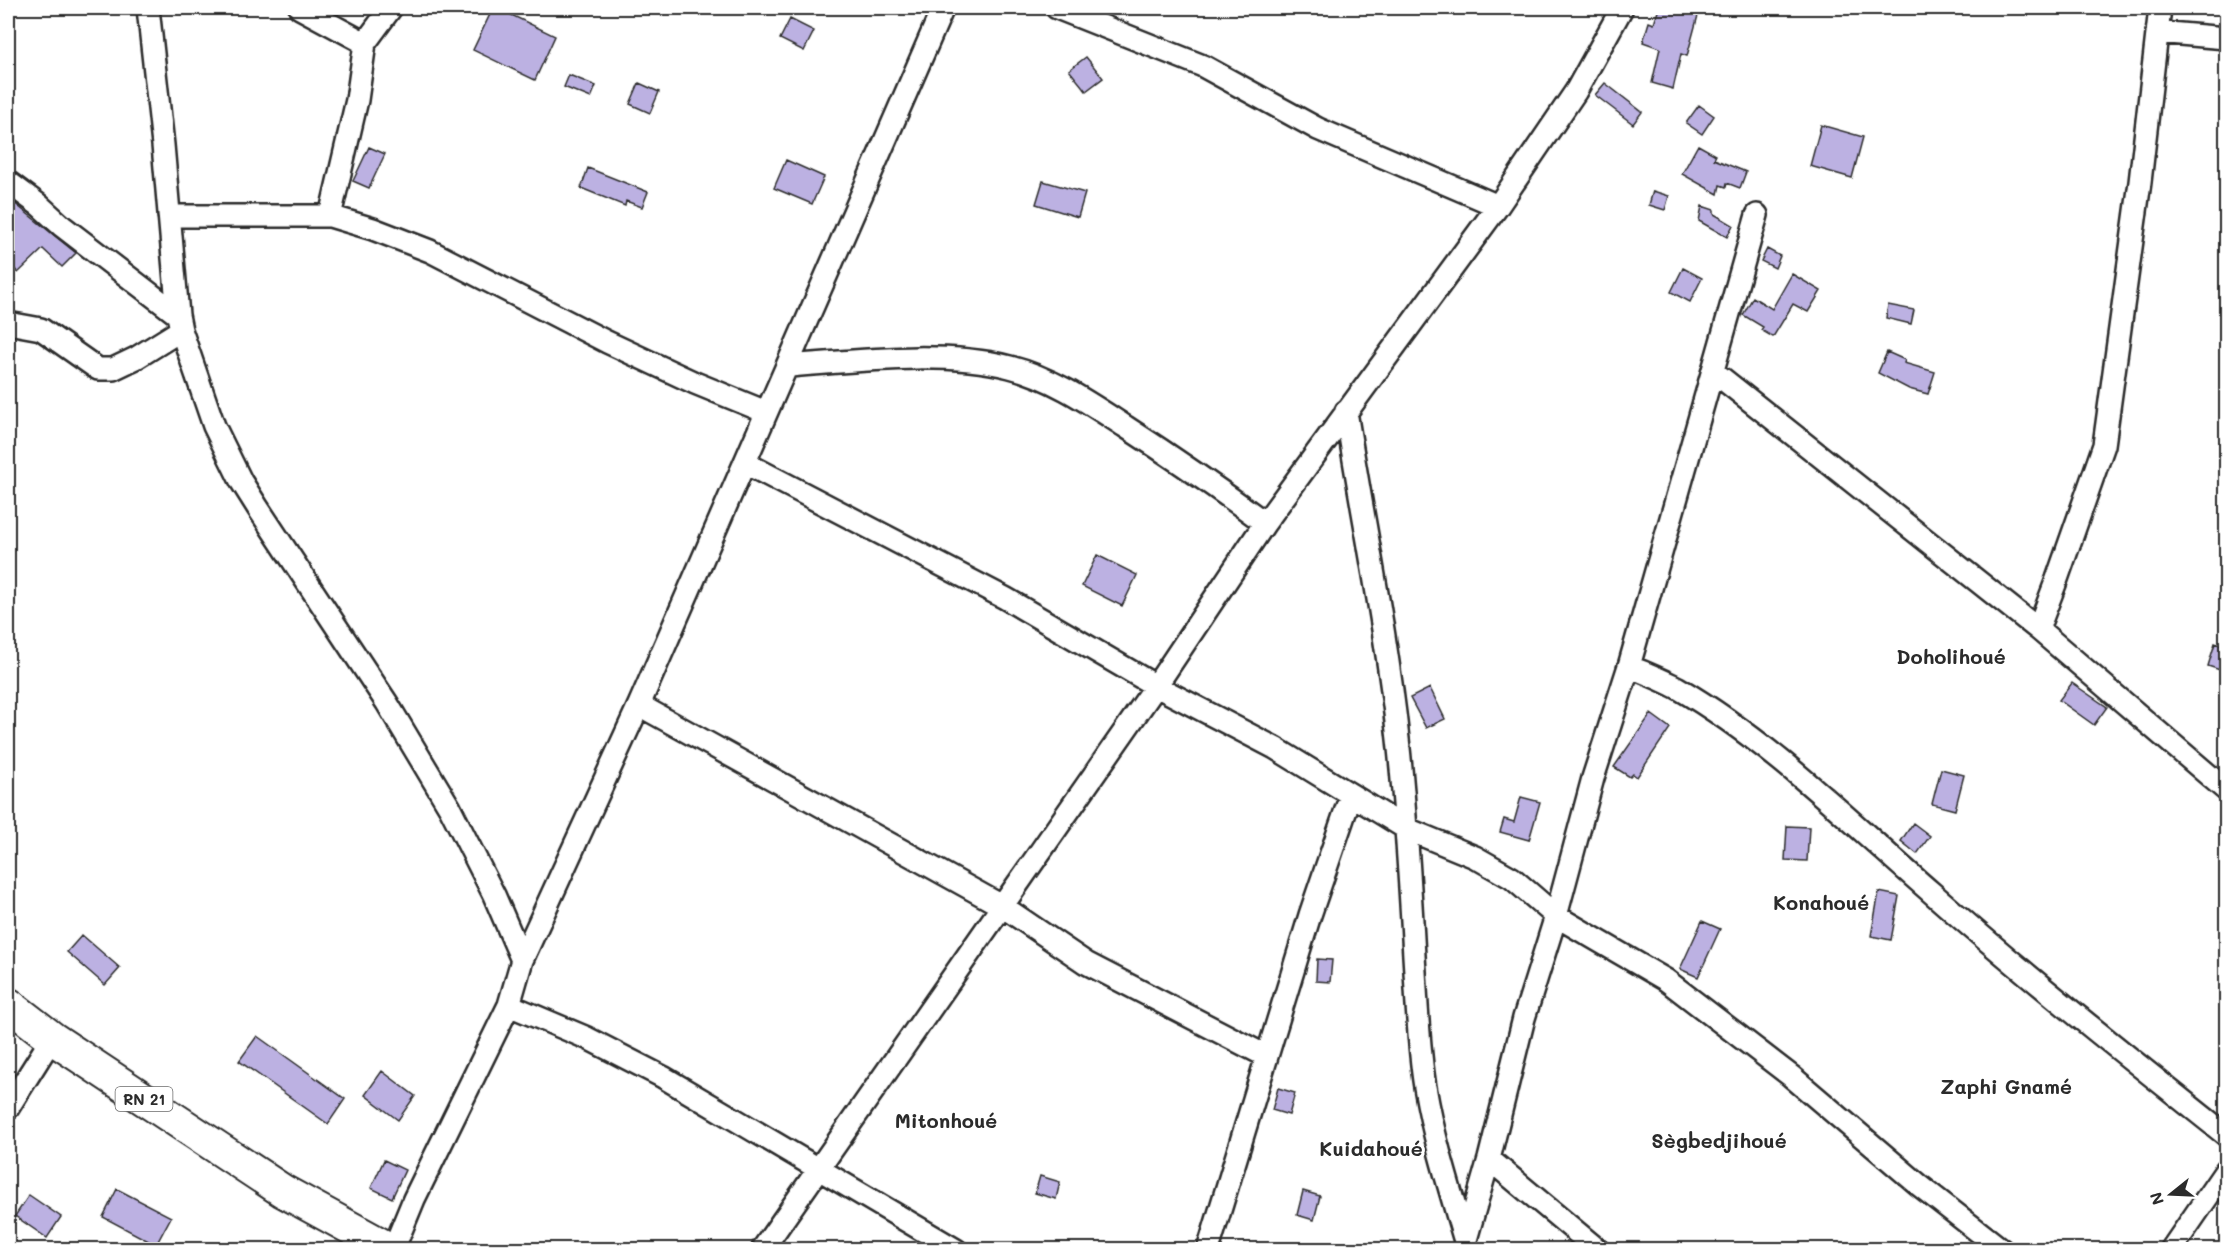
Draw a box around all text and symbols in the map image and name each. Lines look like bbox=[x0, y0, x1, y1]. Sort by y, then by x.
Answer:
district label: Doholihoué bbox=[1896, 643, 2006, 669]
district label: Konahoué bbox=[1773, 889, 1869, 915]
district label: Zaphi Gnamé bbox=[1940, 1073, 2072, 1099]
road number: RN 21 bbox=[116, 1087, 172, 1111]
district label: Mitonhoué bbox=[895, 1107, 997, 1133]
district label: Sègbedjihoué bbox=[1651, 1127, 1787, 1153]
district label: Kuidahoué bbox=[1319, 1135, 1423, 1161]
north arrow bbox=[2141, 1164, 2201, 1224]
text: N bbox=[2144, 1190, 2168, 1208]

